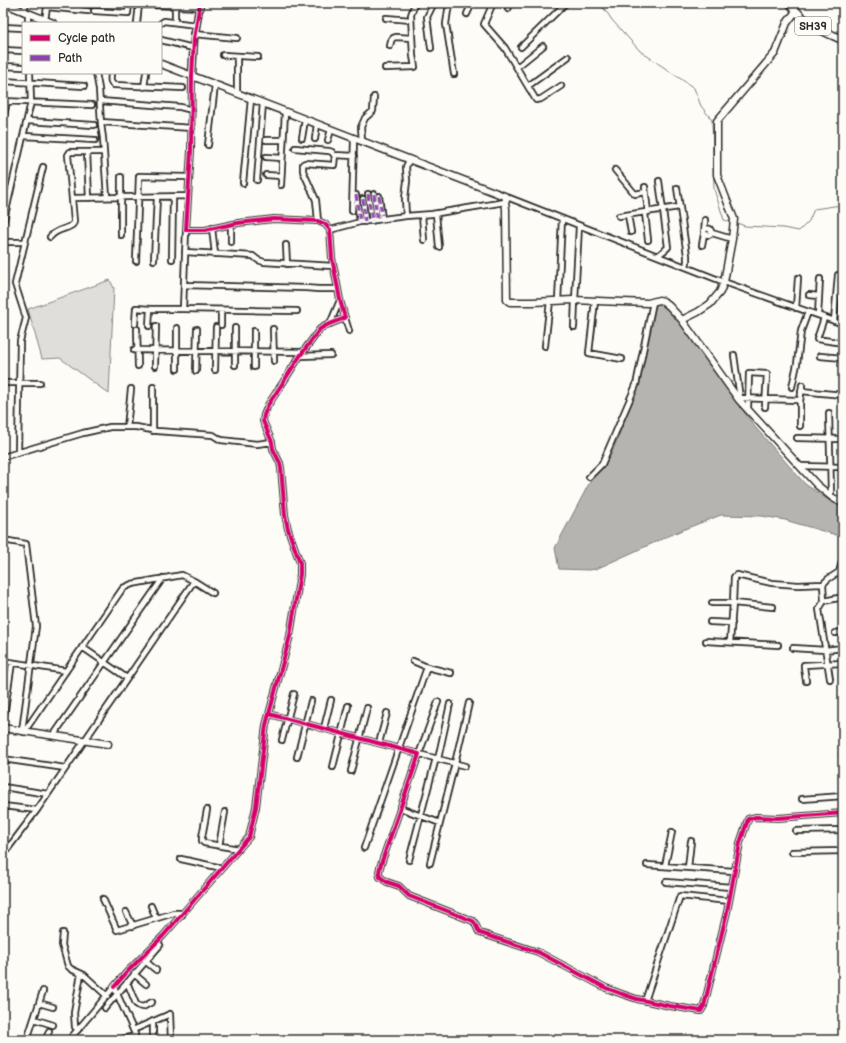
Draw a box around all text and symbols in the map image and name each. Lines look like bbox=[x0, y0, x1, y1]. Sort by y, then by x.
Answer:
road number: SH39 bbox=[795, 17, 831, 35]
legend bbox=[22, 22, 162, 74]
text: Cycle path bbox=[58, 31, 115, 46]
text: Path bbox=[58, 51, 83, 66]

